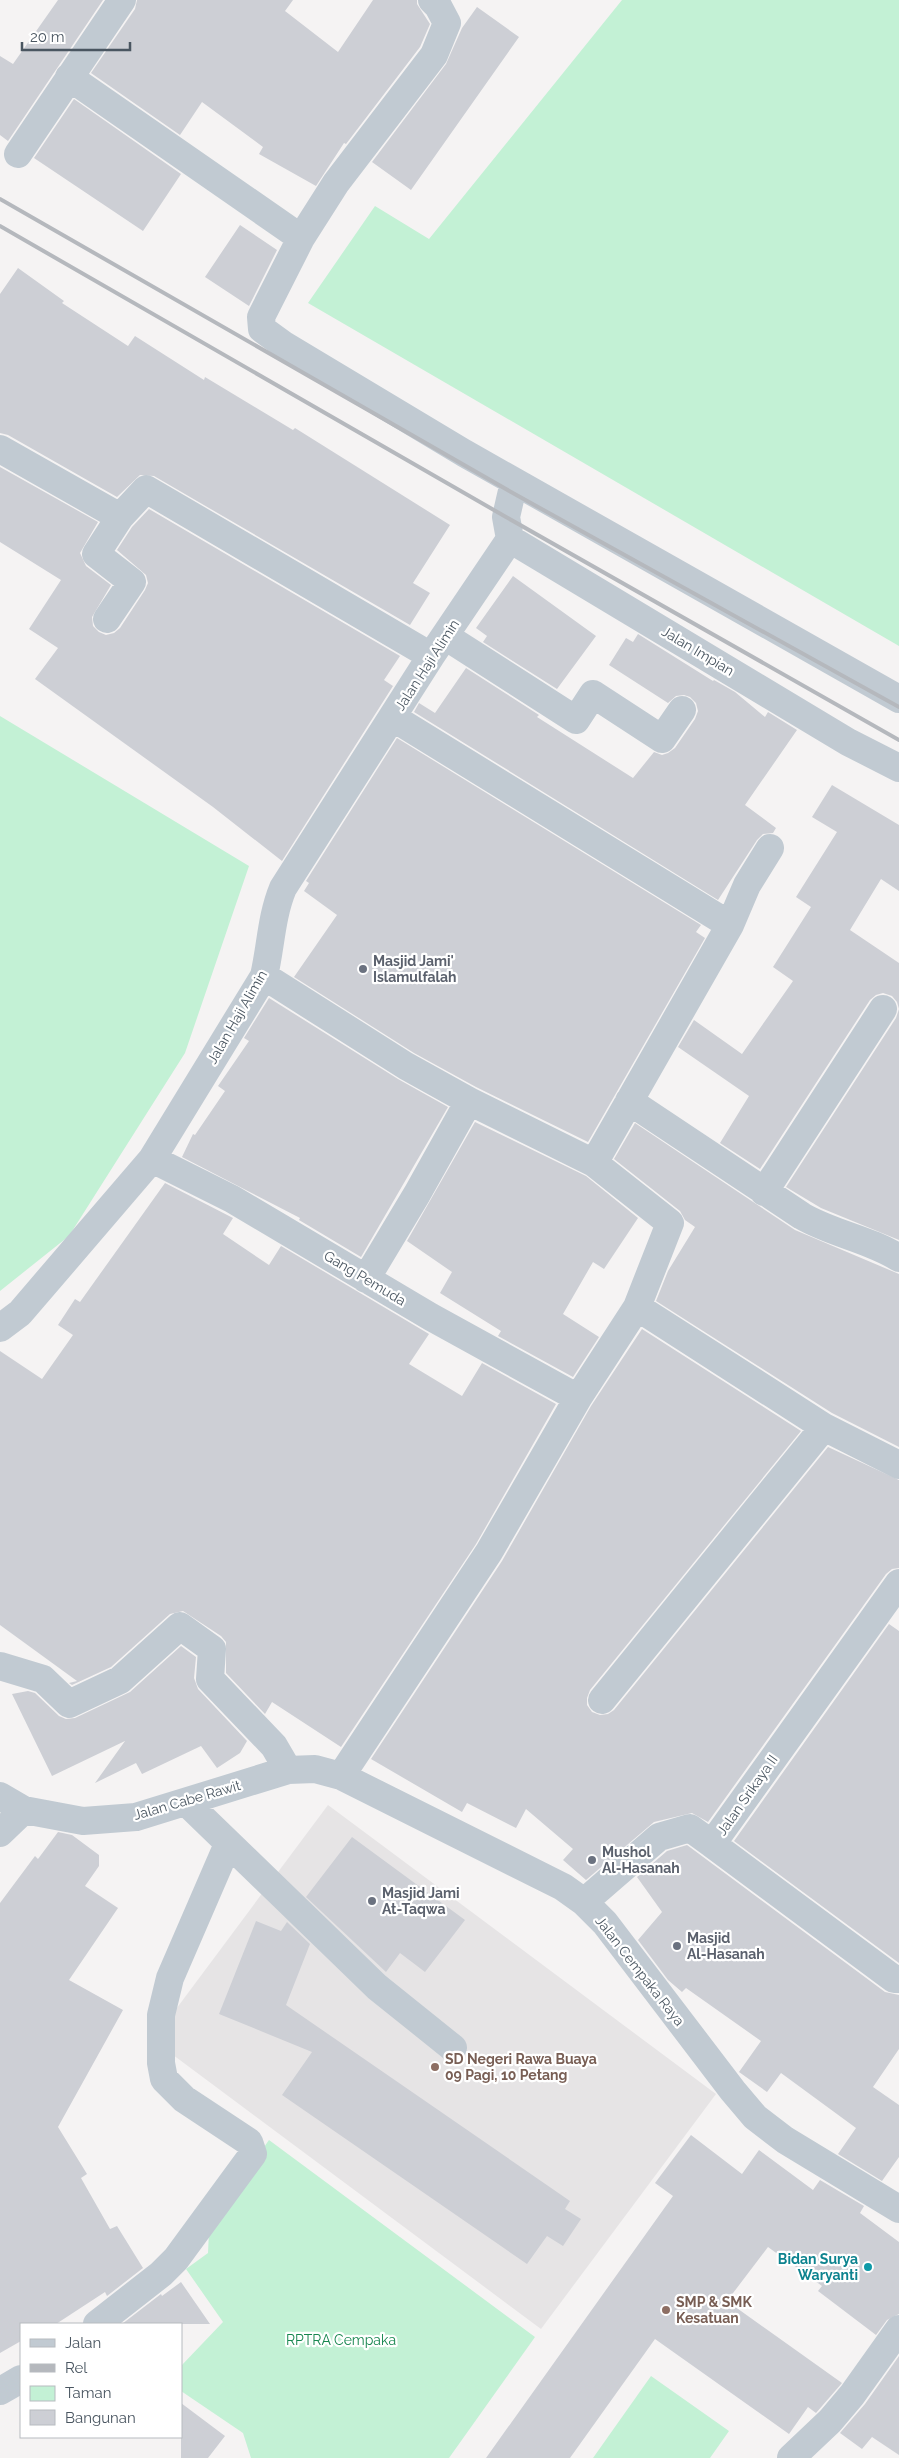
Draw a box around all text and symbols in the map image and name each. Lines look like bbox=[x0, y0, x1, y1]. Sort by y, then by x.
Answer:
scale bar bbox=[22, 20, 130, 52]
text: 20 m bbox=[30, 28, 65, 46]
street label: Jalan Haji Alimin bbox=[392, 617, 462, 713]
street label: Jalan Impian bbox=[659, 623, 737, 679]
place label: Masjid Jami' Islamulfalah bbox=[373, 953, 457, 985]
marker: Masjid Jami' Islamulfalah bbox=[357, 963, 369, 975]
street label: Jalan Haji Alimin bbox=[204, 968, 270, 1066]
street label: Gang Pemuda bbox=[321, 1247, 409, 1309]
street label: Jalan Srikaya II bbox=[713, 1752, 781, 1838]
street label: Jalan Cabe Rawit bbox=[132, 1777, 243, 1823]
place label: Mushol Al-Hasanah bbox=[602, 1844, 680, 1876]
marker: Mushol Al-Hasanah bbox=[586, 1854, 598, 1866]
place label: Masjid Jami At-Taqwa bbox=[382, 1885, 460, 1917]
marker: Masjid Jami At-Taqwa bbox=[366, 1895, 378, 1907]
street label: Jalan Cempaka Raya bbox=[592, 1913, 688, 2029]
place label: Masjid Al-Hasanah bbox=[687, 1930, 765, 1962]
marker: Masjid Al-Hasanah bbox=[671, 1940, 683, 1952]
place label: SD Negeri Rawa Buaya 09 Pagi, 10 Petang bbox=[445, 2051, 597, 2083]
marker: SD Negeri Rawa Buaya 09 Pagi, 10 Petang bbox=[429, 2061, 441, 2073]
place label: Bidan Surya Waryanti bbox=[778, 2251, 858, 2283]
marker: Bidan Surya Waryanti bbox=[862, 2261, 874, 2273]
place label: SMP & SMK Kesatuan bbox=[676, 2294, 752, 2326]
marker: SMP & SMK Kesatuan bbox=[660, 2304, 672, 2316]
legend bbox=[20, 2323, 182, 2438]
park label: RPTRA Cempaka bbox=[286, 2332, 396, 2348]
text: Jalan bbox=[65, 2334, 101, 2352]
text: Rel bbox=[65, 2359, 88, 2377]
text: Taman bbox=[65, 2384, 111, 2402]
text: Bangunan bbox=[65, 2409, 136, 2427]

